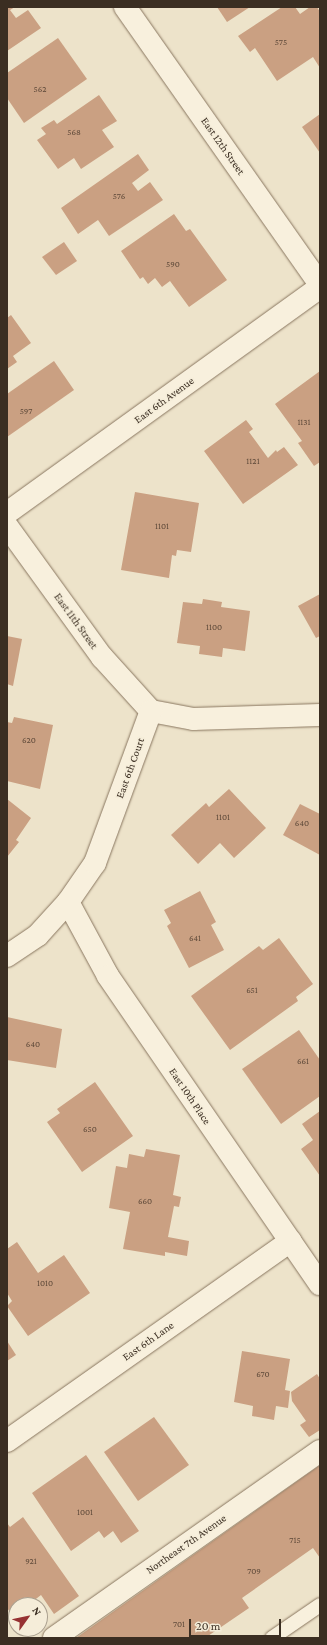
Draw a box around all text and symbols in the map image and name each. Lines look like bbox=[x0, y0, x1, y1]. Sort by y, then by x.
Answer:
house number: 575 bbox=[275, 37, 287, 47]
house number: 562 bbox=[34, 84, 46, 94]
street label: East 12th Street bbox=[198, 115, 248, 177]
house number: 568 bbox=[67, 127, 81, 137]
house number: 576 bbox=[113, 191, 125, 201]
house number: 590 bbox=[166, 259, 180, 269]
street label: East 6th Avenue bbox=[132, 374, 196, 426]
house number: 597 bbox=[20, 406, 32, 416]
house number: 1131 bbox=[297, 417, 311, 427]
house number: 1121 bbox=[246, 456, 260, 466]
house number: 1101 bbox=[155, 521, 169, 531]
street label: East 11th Street bbox=[51, 591, 101, 651]
house number: 1100 bbox=[206, 622, 222, 632]
house number: 620 bbox=[22, 735, 36, 745]
street label: East 6th Court bbox=[113, 736, 147, 800]
house number: 1101 bbox=[216, 812, 230, 822]
house number: 640 bbox=[295, 818, 309, 828]
house number: 641 bbox=[189, 933, 201, 943]
house number: 651 bbox=[246, 985, 258, 995]
house number: 640 bbox=[26, 1039, 40, 1049]
house number: 661 bbox=[297, 1056, 309, 1066]
street label: East 10th Place bbox=[166, 1065, 214, 1127]
house number: 650 bbox=[83, 1124, 97, 1134]
house number: 660 bbox=[138, 1196, 152, 1206]
house number: 1010 bbox=[37, 1278, 53, 1288]
street label: East 6th Lane bbox=[120, 1319, 176, 1363]
house number: 670 bbox=[256, 1369, 270, 1379]
house number: 1001 bbox=[77, 1507, 93, 1517]
street label: Northeast 7th Avenue bbox=[143, 1511, 229, 1577]
house number: 715 bbox=[289, 1535, 301, 1545]
house number: 921 bbox=[25, 1556, 37, 1566]
house number: 709 bbox=[247, 1566, 261, 1576]
north arrow bbox=[8, 1597, 48, 1637]
text: N bbox=[30, 1605, 44, 1617]
scale bar bbox=[191, 1611, 283, 1637]
house number: 701 bbox=[173, 1619, 185, 1629]
text: 20 m bbox=[196, 1619, 220, 1633]

